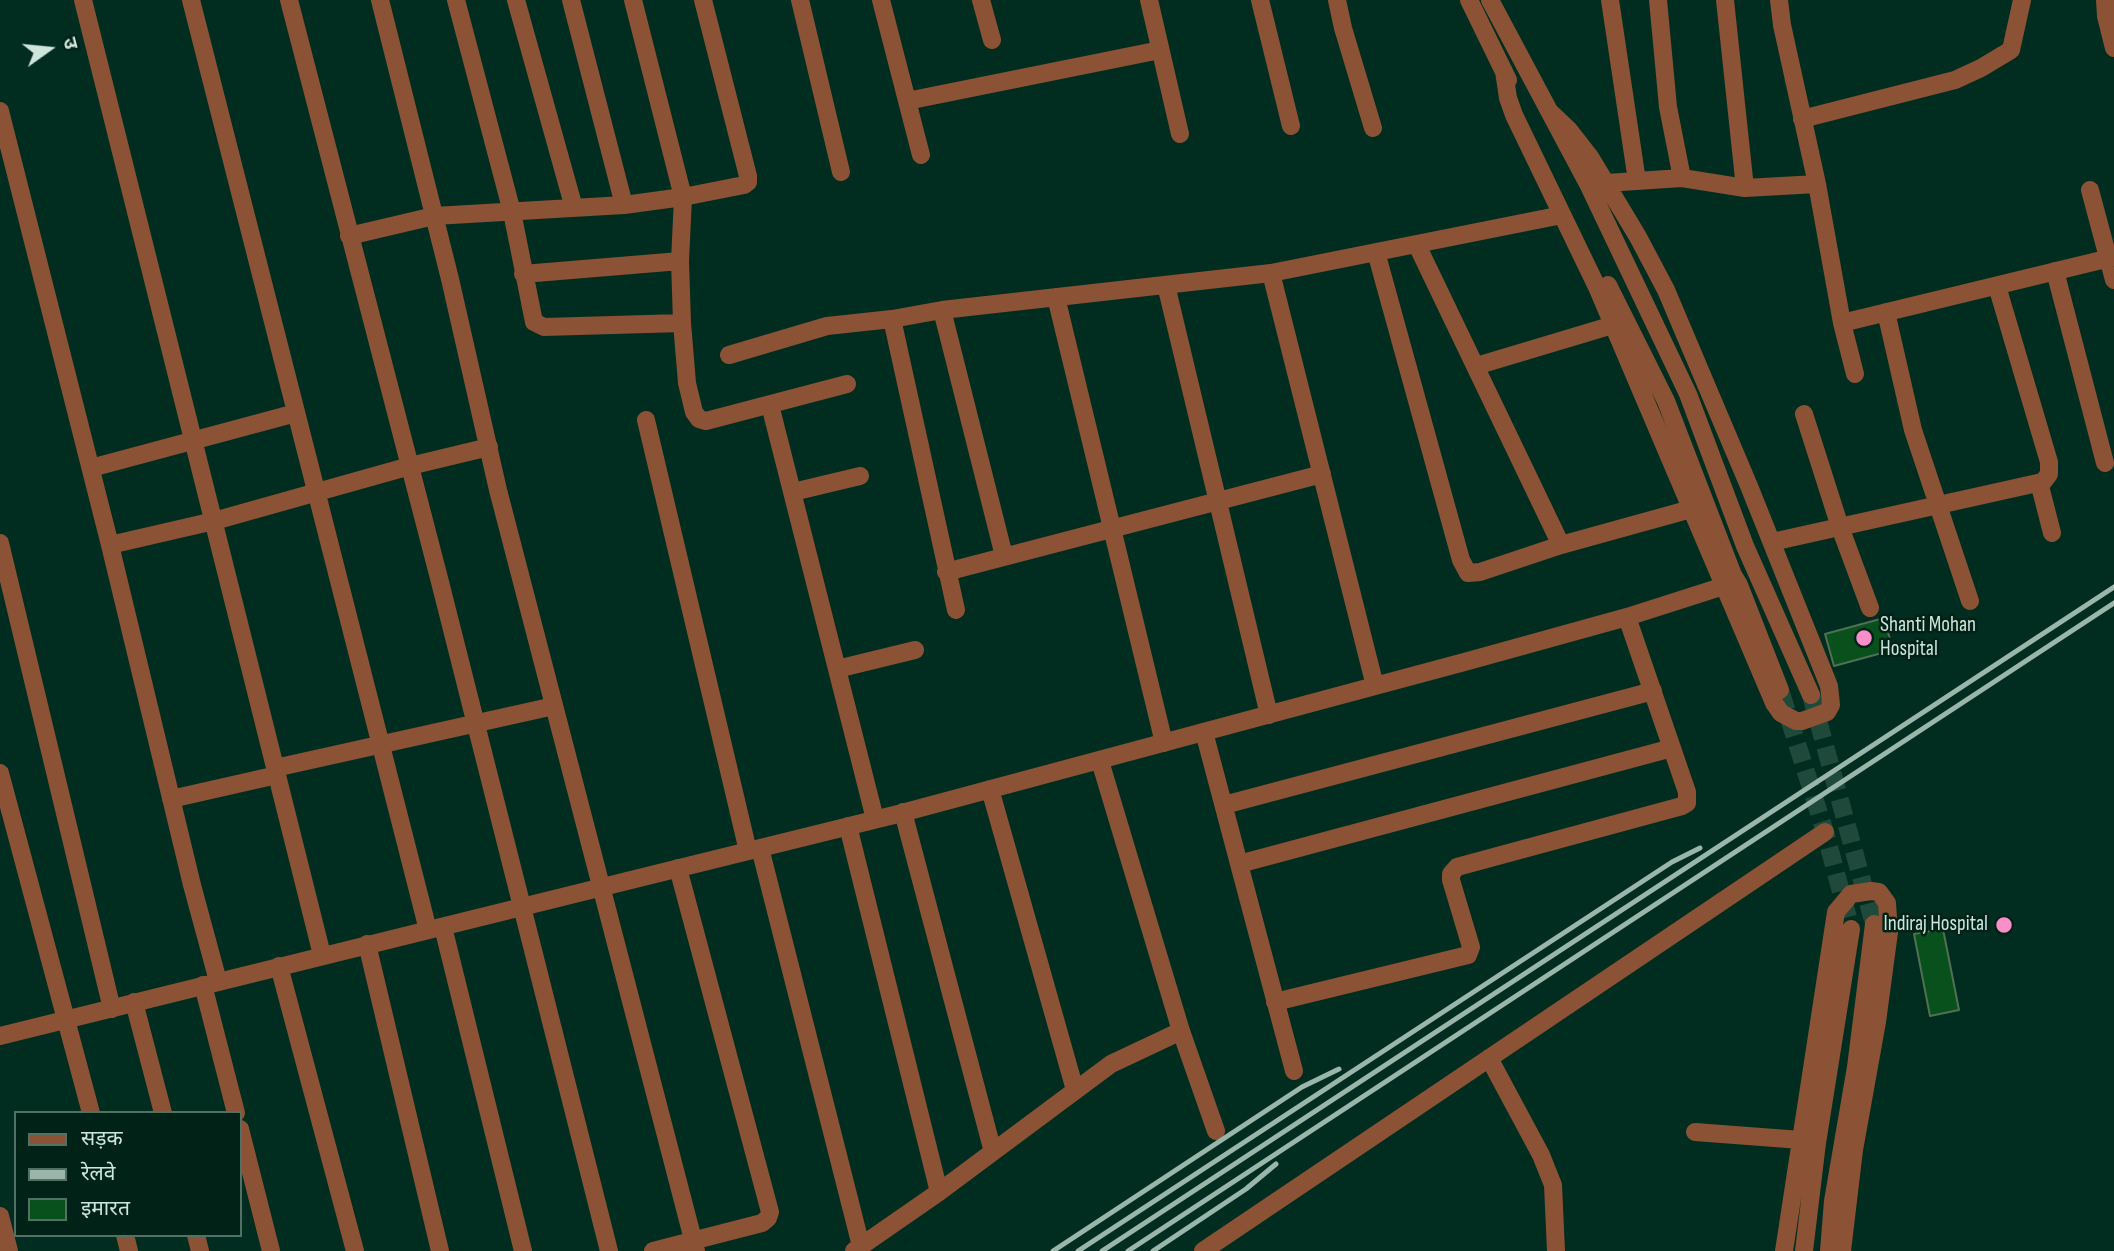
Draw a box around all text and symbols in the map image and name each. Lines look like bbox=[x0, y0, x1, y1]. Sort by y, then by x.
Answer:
north arrow bbox=[14, 14, 84, 84]
text: उ bbox=[57, 35, 82, 52]
place label: Shanti Mohan Hospital bbox=[1880, 613, 1976, 663]
marker: Shanti Mohan Hospital bbox=[1854, 628, 1874, 648]
place label: Indiraj Hospital bbox=[1883, 912, 1988, 938]
marker: Indiraj Hospital bbox=[1994, 915, 2014, 935]
legend bbox=[14, 1111, 242, 1237]
text: सड़क bbox=[81, 1126, 123, 1151]
text: रेलवे bbox=[81, 1161, 116, 1186]
text: इमारत bbox=[81, 1196, 130, 1221]

